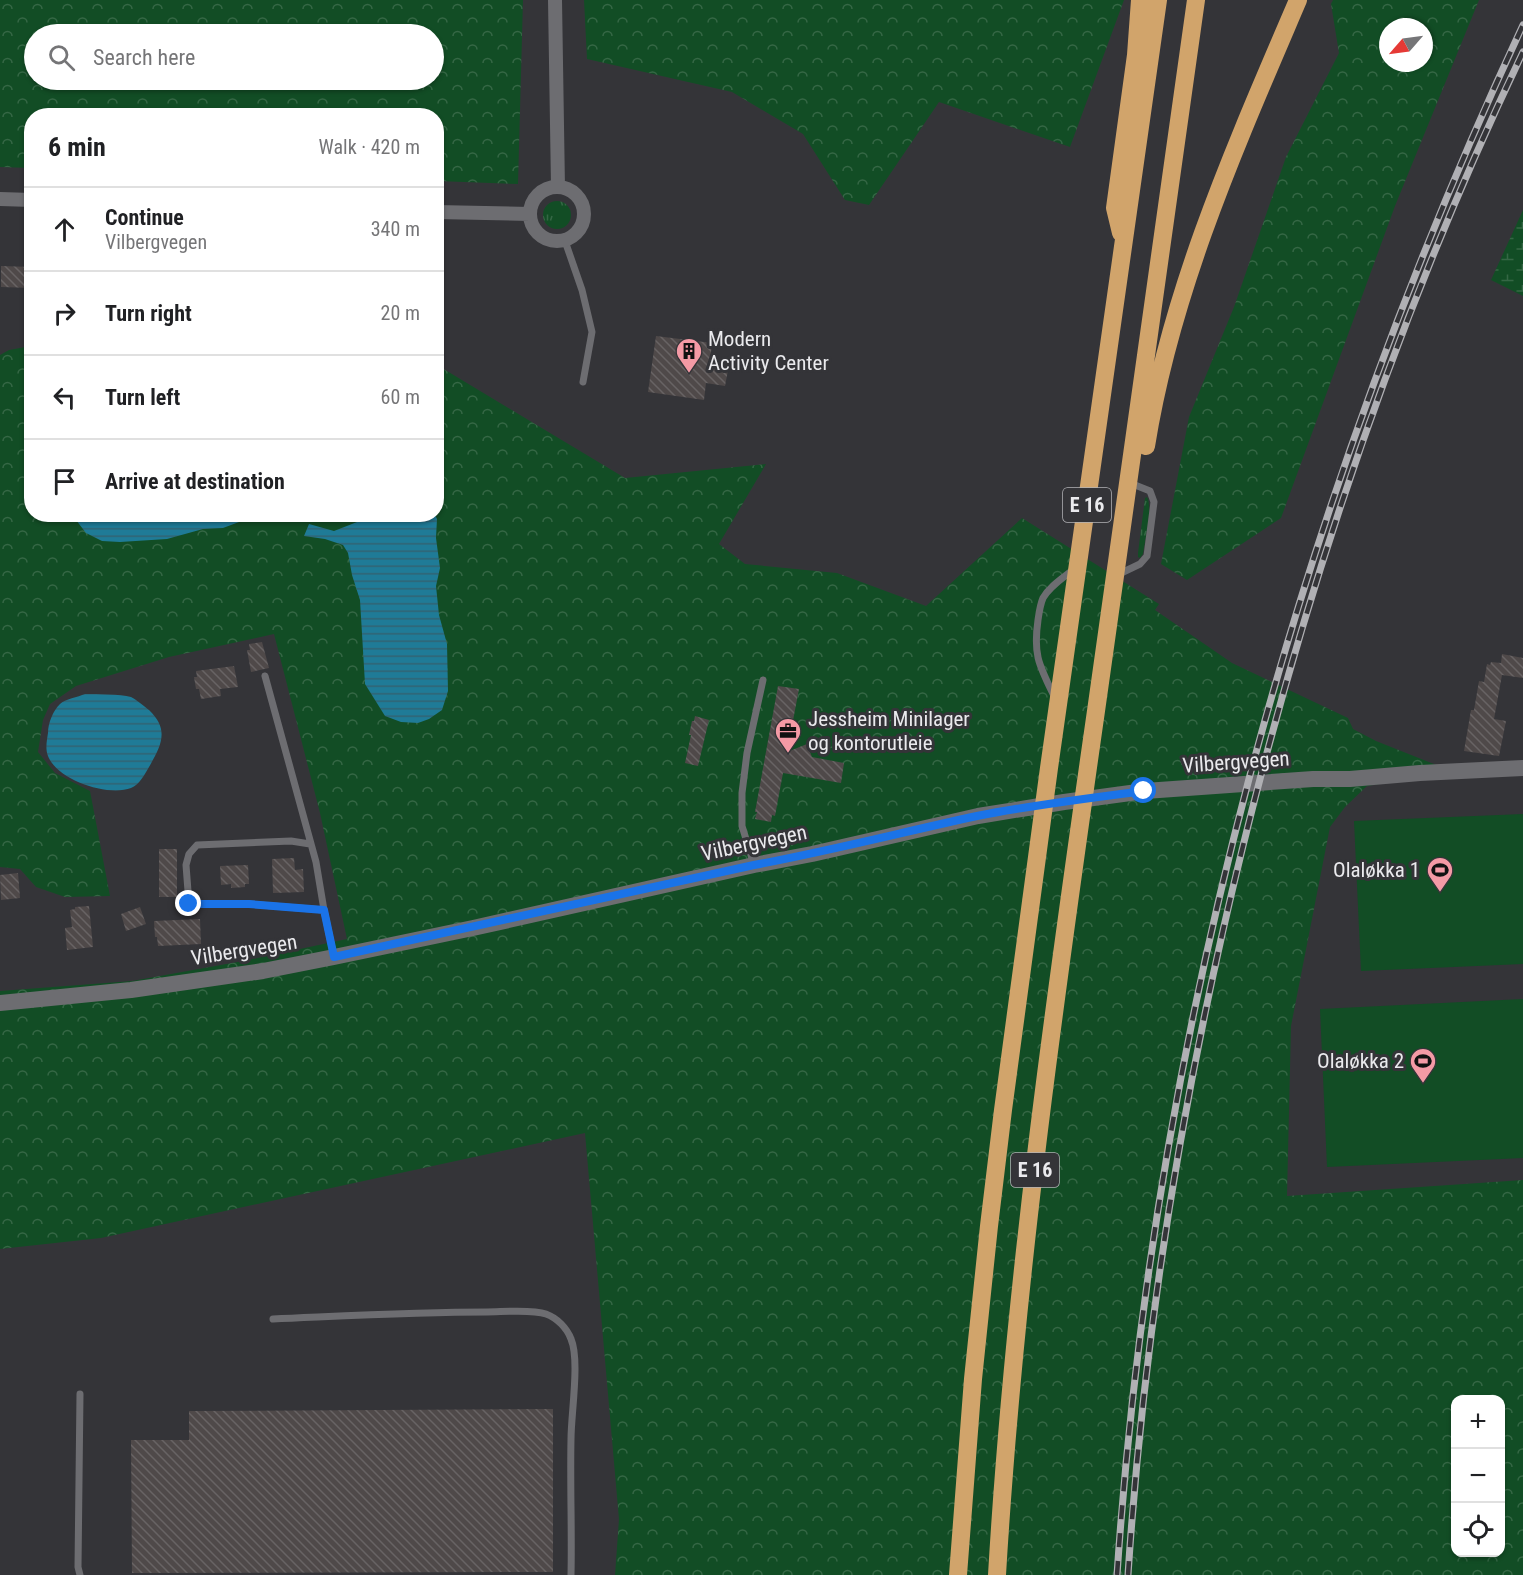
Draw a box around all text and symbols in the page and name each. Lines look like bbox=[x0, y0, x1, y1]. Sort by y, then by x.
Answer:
north arrow bbox=[1379, 18, 1433, 72]
search box bbox=[24, 24, 444, 90]
icon: search bbox=[45, 41, 78, 74]
text: Search here bbox=[93, 45, 195, 70]
text: 6 min bbox=[48, 132, 106, 162]
text: Walk · 420 m bbox=[319, 135, 420, 159]
text: Continue bbox=[105, 205, 184, 230]
icon: ahead bbox=[48, 213, 81, 246]
text: 340 m bbox=[371, 217, 420, 241]
text: Vilbergvegen bbox=[105, 230, 207, 254]
icon: right bbox=[48, 297, 81, 330]
text: Turn right bbox=[105, 301, 192, 326]
text: 20 m bbox=[381, 301, 420, 325]
place label: Modern Activity Center bbox=[708, 327, 829, 375]
building icon: Modern Activity Center bbox=[674, 336, 704, 374]
icon: left bbox=[48, 381, 81, 414]
text: Turn left bbox=[105, 385, 180, 410]
text: 60 m bbox=[381, 385, 420, 409]
icon: arrive bbox=[48, 465, 81, 498]
text: Arrive at destination bbox=[105, 469, 285, 494]
road number: E 16 bbox=[1063, 488, 1111, 522]
place label: Jessheim Minilager og kontorutleie bbox=[808, 707, 970, 755]
office icon: Jessheim Minilager og kontorutleie bbox=[773, 716, 803, 754]
street label: Vilbergvegen bbox=[1182, 746, 1290, 778]
route start bbox=[1130, 777, 1156, 803]
street label: Vilbergvegen bbox=[699, 820, 809, 866]
sports icon: Olaløkka 1 bbox=[1425, 855, 1455, 893]
place label: Olaløkka 1 bbox=[1333, 858, 1420, 882]
route end bbox=[175, 890, 201, 916]
street label: Vilbergvegen bbox=[189, 930, 299, 970]
sports icon: Olaløkka 2 bbox=[1408, 1046, 1438, 1084]
place label: Olaløkka 2 bbox=[1317, 1049, 1404, 1073]
road number: E 16 bbox=[1011, 1153, 1059, 1187]
map controls bbox=[1451, 1395, 1505, 1557]
button: + bbox=[1451, 1395, 1505, 1449]
button: − bbox=[1451, 1449, 1505, 1503]
button: locate bbox=[1451, 1503, 1505, 1557]

